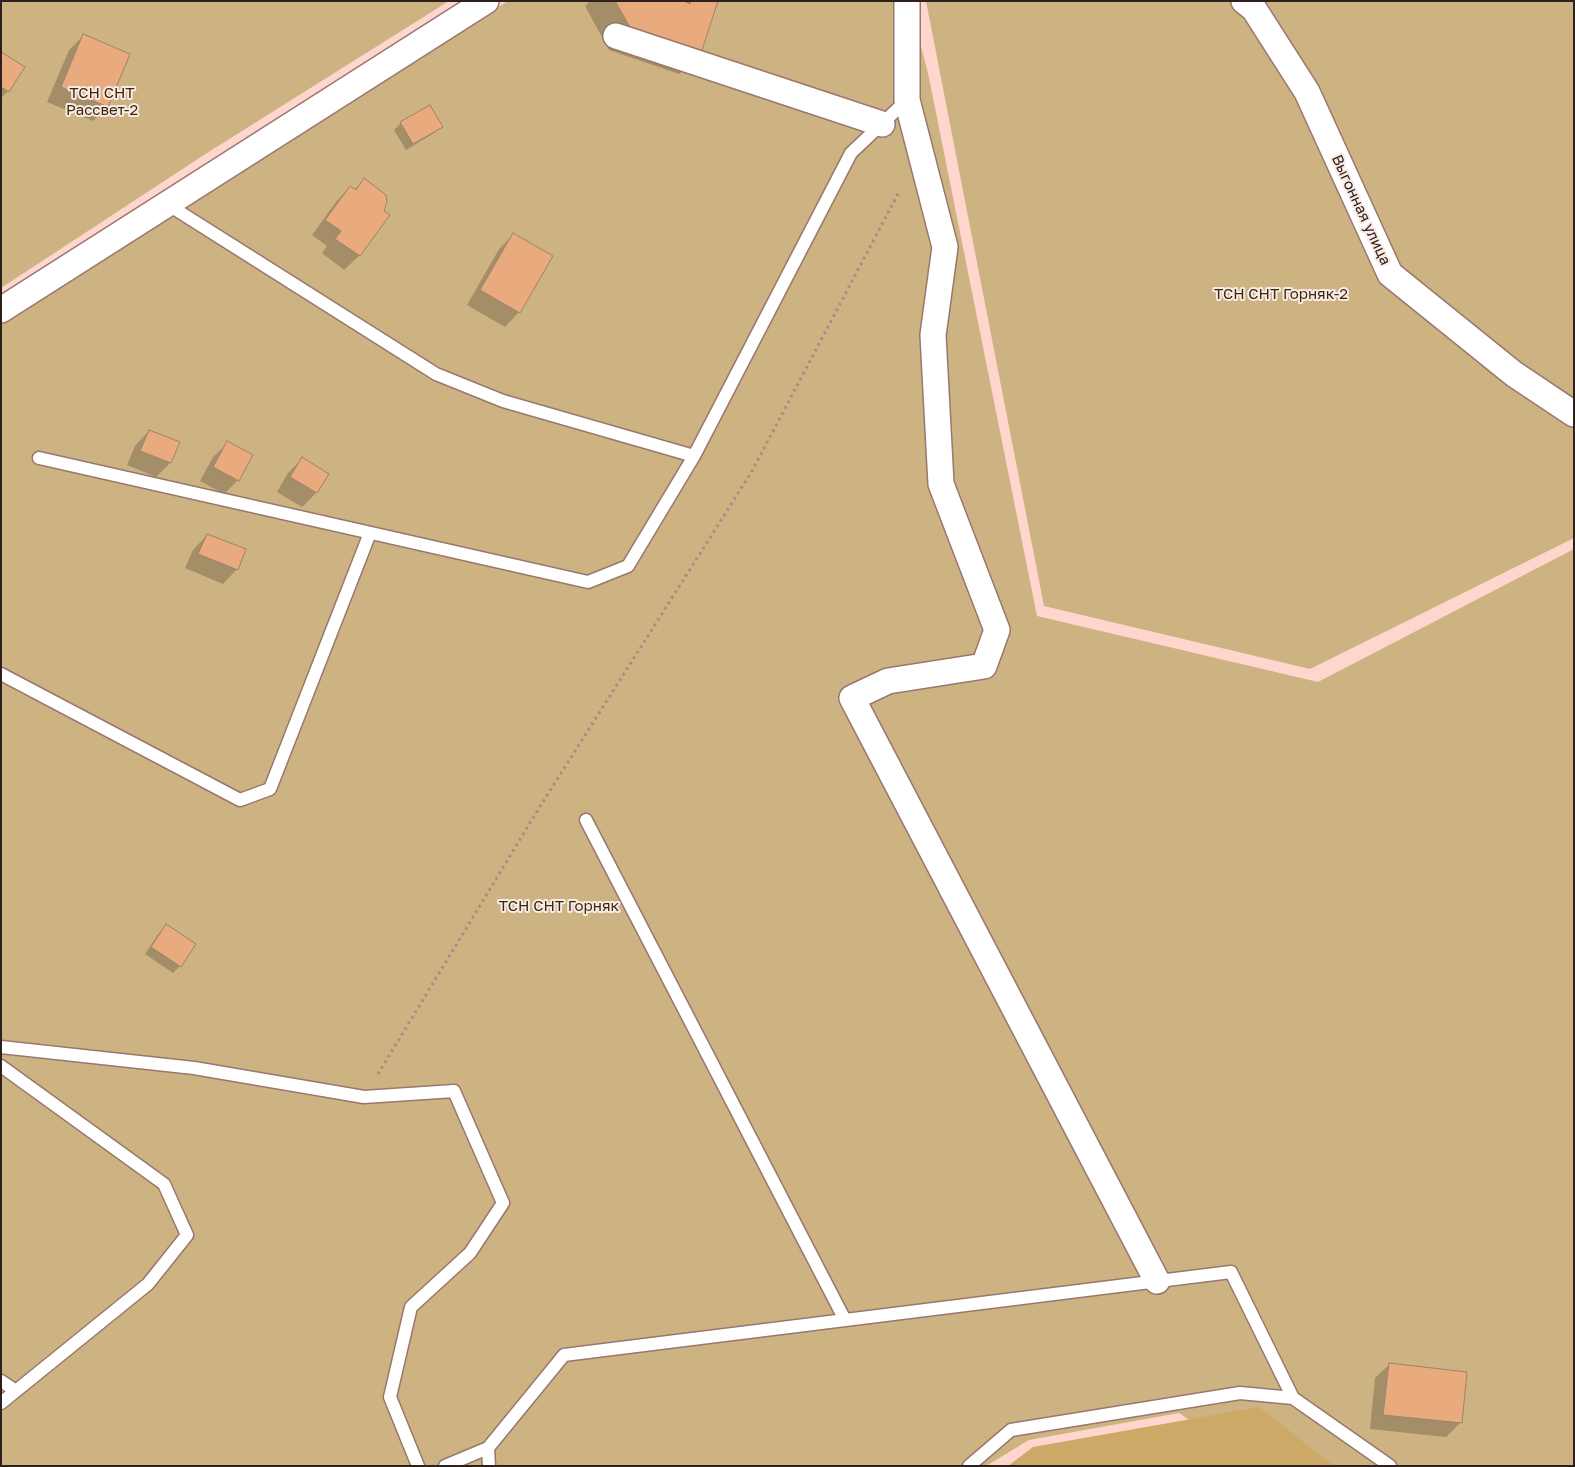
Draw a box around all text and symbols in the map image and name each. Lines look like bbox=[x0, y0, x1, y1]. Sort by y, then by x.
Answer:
park label: ТСН СНТ Рассвет-2 bbox=[66, 84, 138, 119]
street label: Выгонная улица bbox=[1328, 152, 1394, 268]
park label: ТСН СНТ Горняк-2 bbox=[1214, 285, 1348, 303]
park label: ТСН СНТ Горняк bbox=[499, 897, 619, 915]

